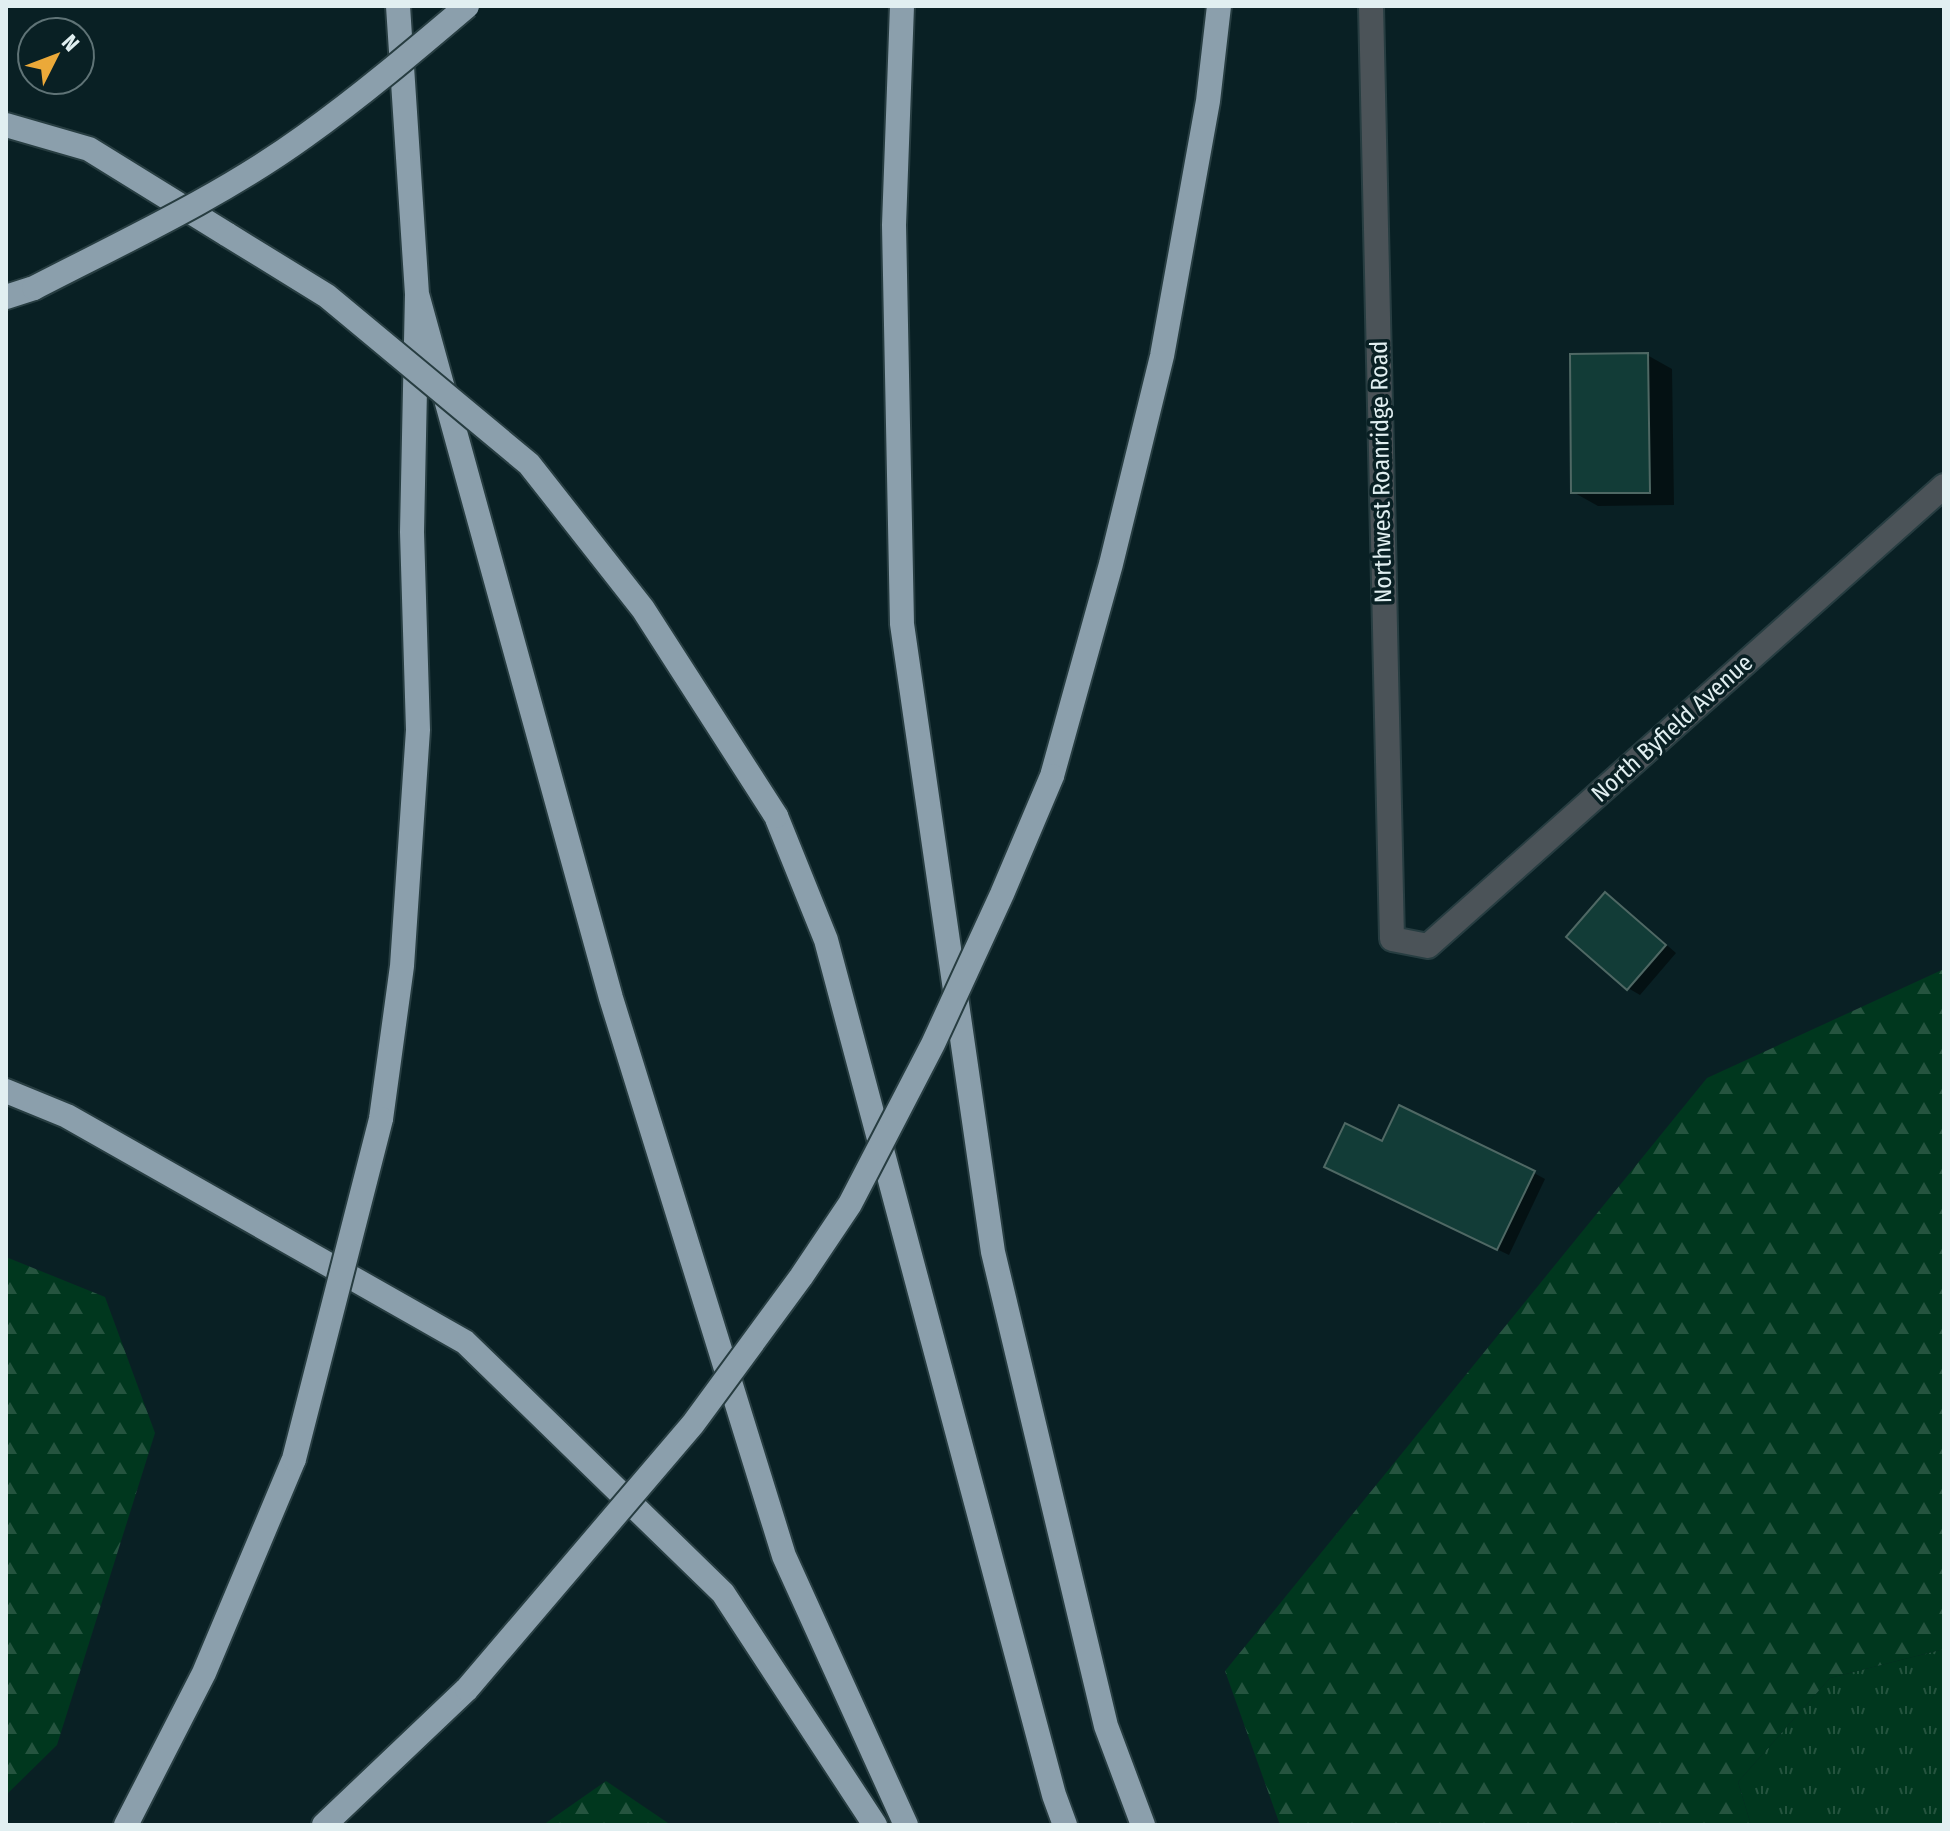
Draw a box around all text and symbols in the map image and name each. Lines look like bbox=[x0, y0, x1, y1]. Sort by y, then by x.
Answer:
north arrow bbox=[16, 16, 96, 96]
text: N bbox=[56, 29, 85, 57]
street label: Northwest Roanridge Road bbox=[1365, 341, 1397, 603]
street label: North Byfield Avenue bbox=[1586, 648, 1758, 808]

